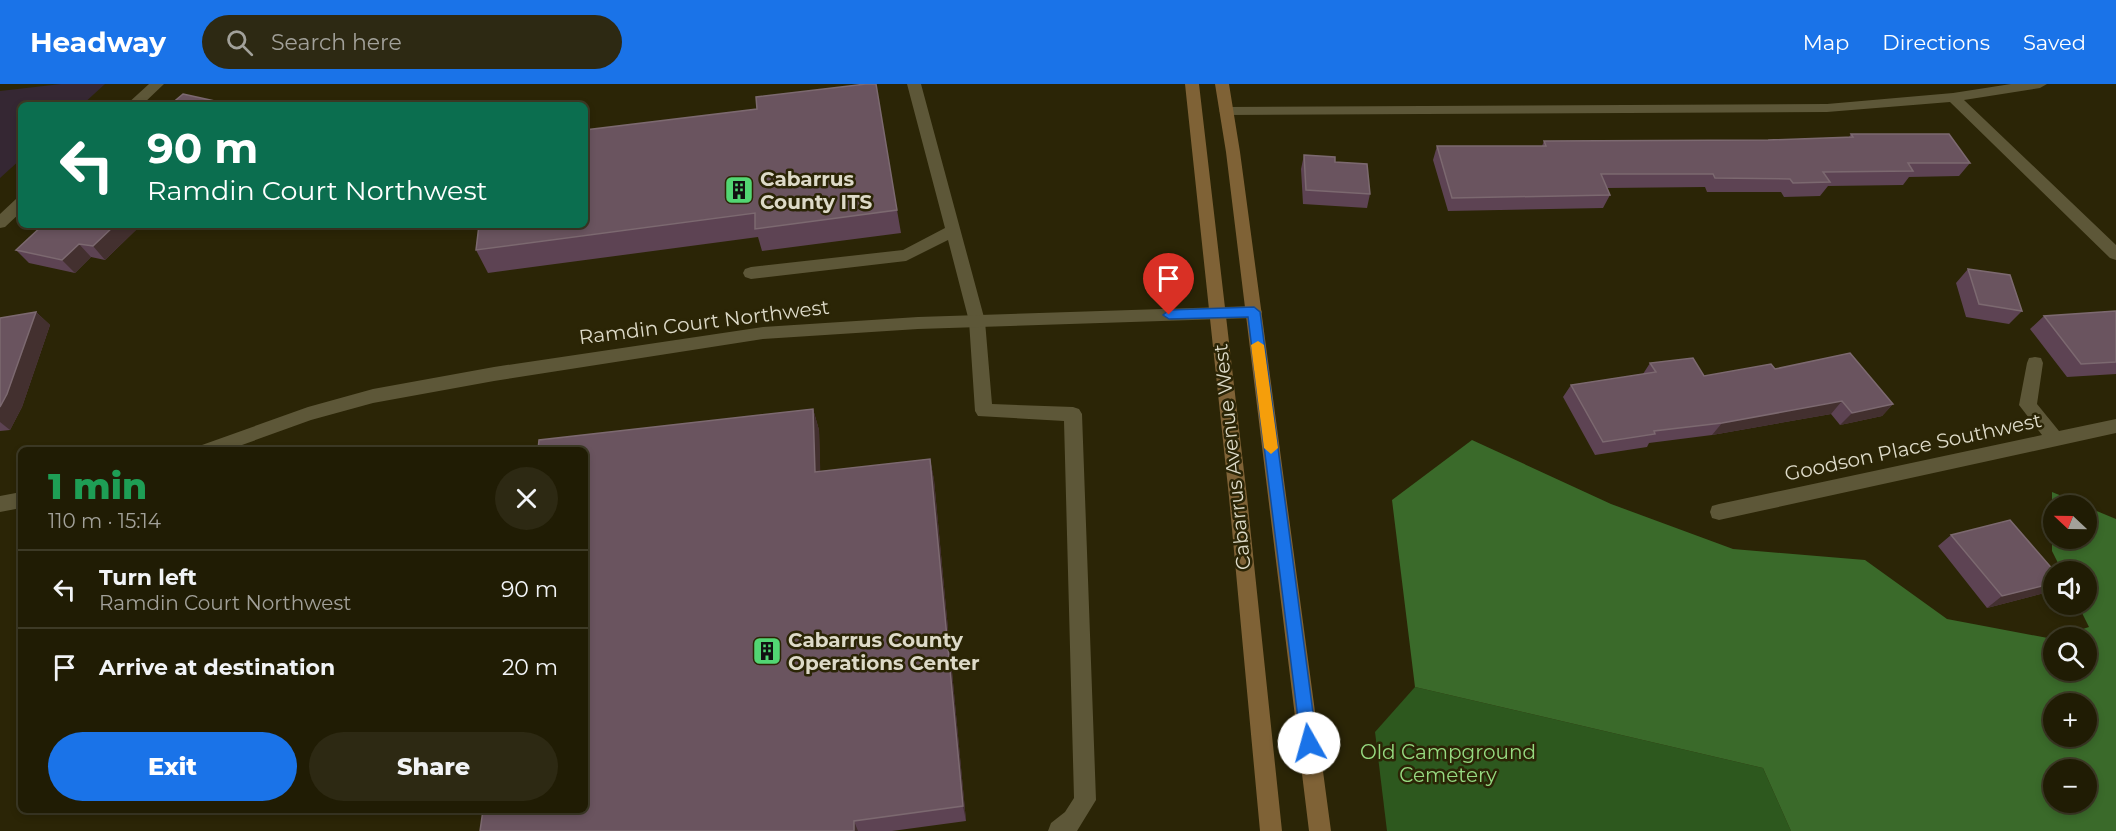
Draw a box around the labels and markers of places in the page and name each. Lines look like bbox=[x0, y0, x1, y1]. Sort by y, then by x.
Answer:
place label: Cabarrus County ITS bbox=[760, 167, 872, 214]
building icon: Cabarrus County ITS bbox=[723, 174, 755, 206]
pin bbox=[1143, 253, 1194, 315]
place label: Cabarrus County Operations Center bbox=[788, 628, 980, 675]
building icon: Cabarrus County Operations Center bbox=[751, 635, 783, 667]

